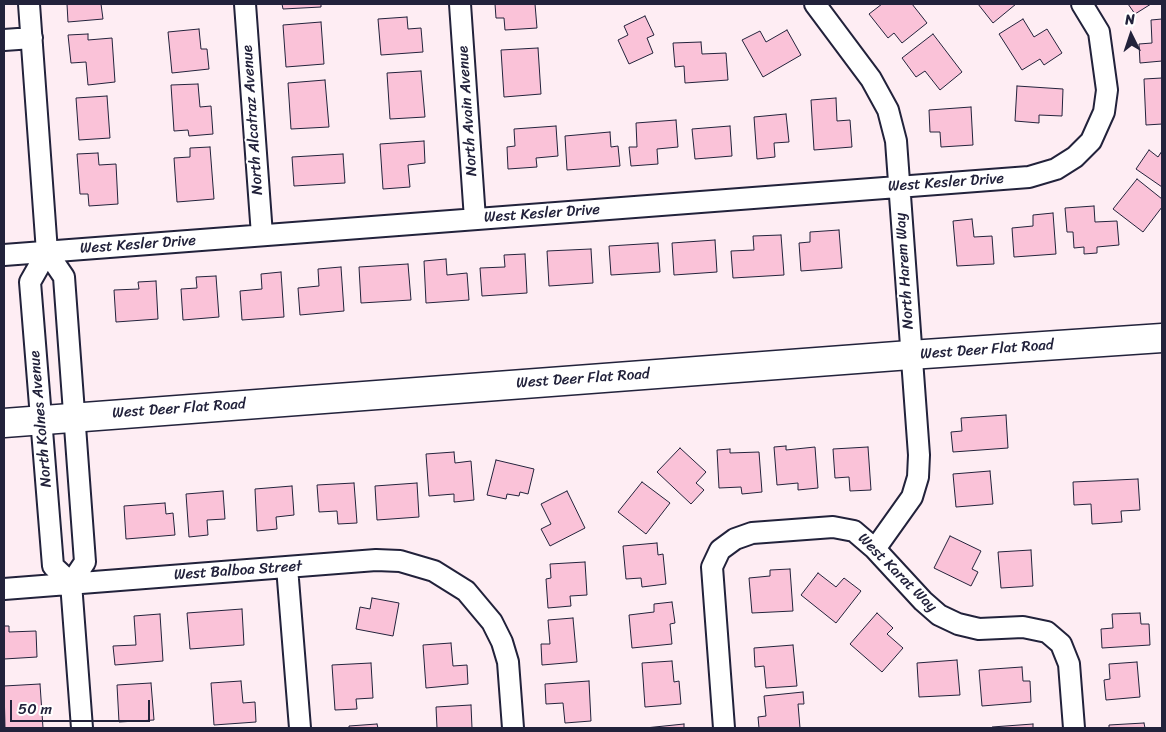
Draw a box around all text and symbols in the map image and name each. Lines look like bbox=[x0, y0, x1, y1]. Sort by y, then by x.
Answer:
text: N bbox=[1124, 7, 1136, 32]
north arrow bbox=[1106, 10, 1156, 60]
street label: North Alcatraz Avenue bbox=[239, 44, 267, 196]
street label: North Avain Avenue bbox=[454, 45, 482, 177]
street label: West Kesler Drive bbox=[887, 170, 1005, 196]
street label: West Kesler Drive bbox=[483, 201, 601, 227]
street label: North Harem Way bbox=[892, 212, 918, 330]
street label: West Kesler Drive bbox=[79, 232, 197, 258]
street label: West Deer Flat Road bbox=[920, 336, 1054, 364]
street label: North Kolnes Avenue bbox=[26, 350, 56, 488]
street label: West Deer Flat Road bbox=[516, 365, 650, 393]
street label: West Deer Flat Road bbox=[112, 395, 246, 423]
street label: West Karat Way bbox=[854, 530, 940, 616]
street label: West Balboa Street bbox=[173, 558, 303, 584]
scale bar bbox=[12, 690, 152, 722]
text: 50 m bbox=[18, 696, 52, 722]

